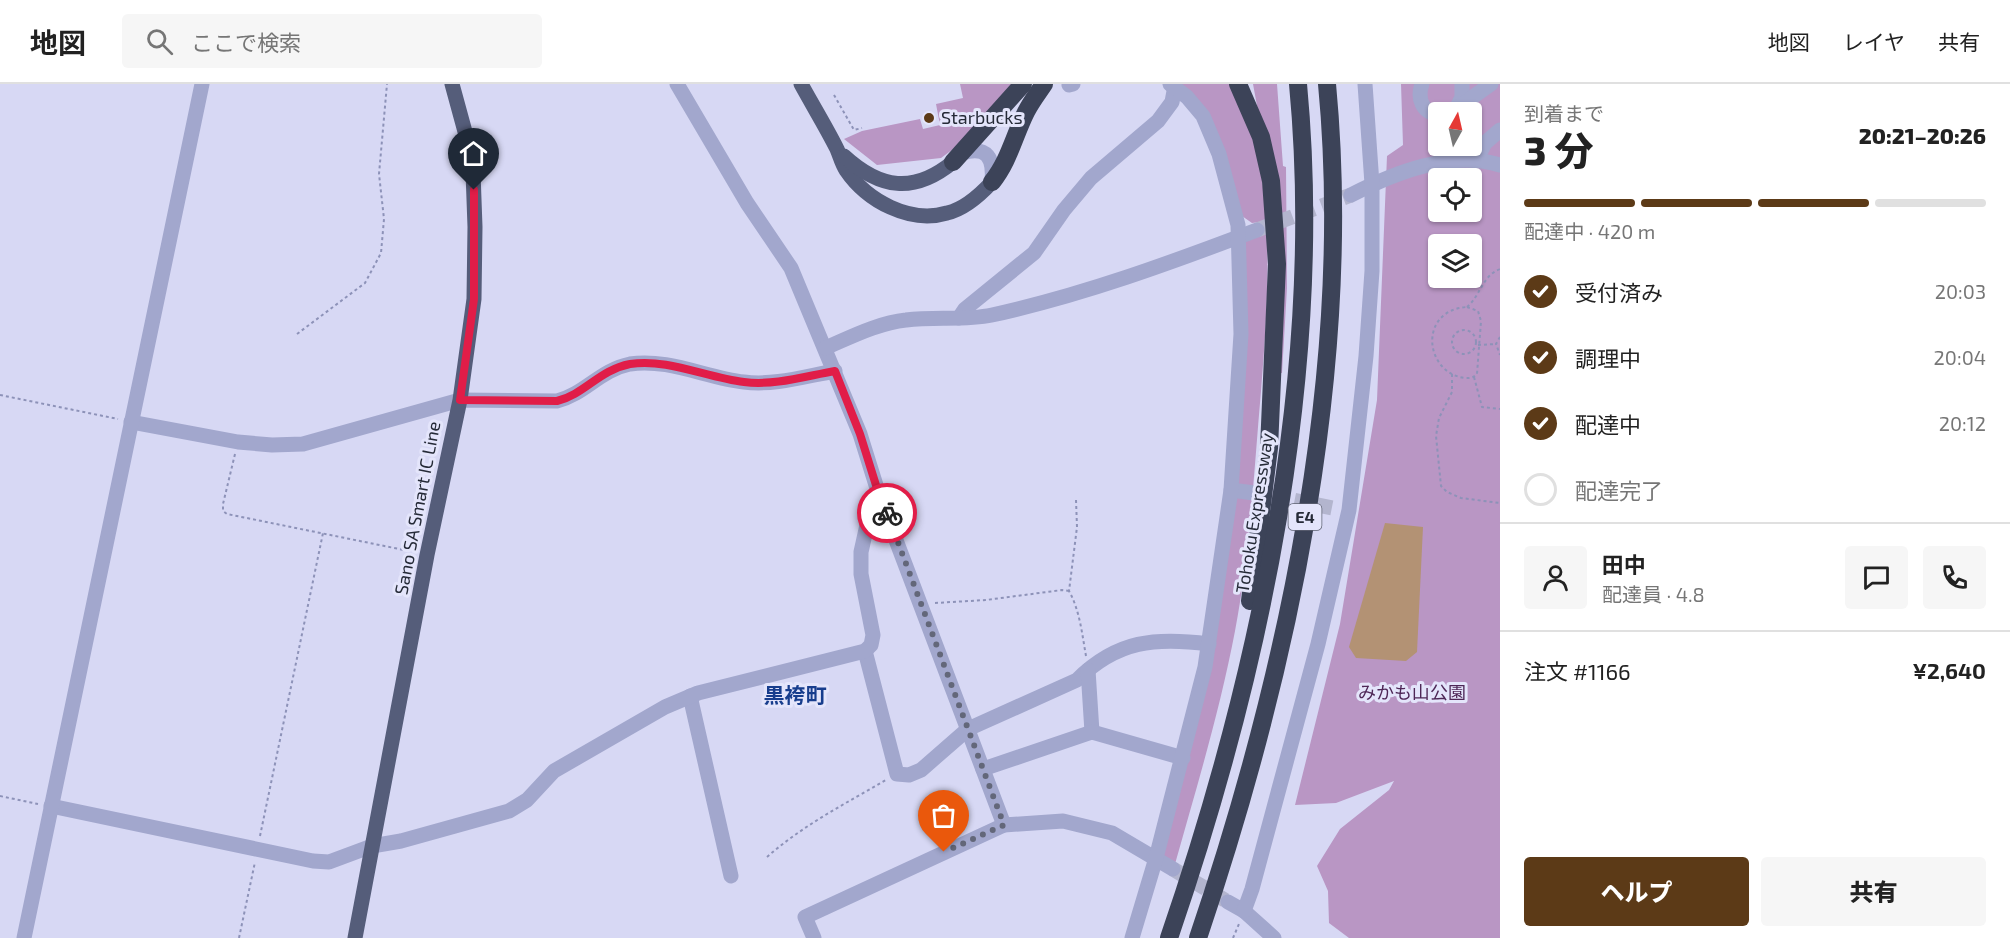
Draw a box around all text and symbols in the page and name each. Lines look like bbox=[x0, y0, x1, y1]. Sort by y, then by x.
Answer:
search box bbox=[122, 14, 542, 68]
text: 地図 bbox=[30, 25, 86, 59]
icon: search bbox=[143, 25, 176, 58]
text: ここで検索 bbox=[191, 29, 301, 55]
text: 地図 bbox=[1768, 29, 1810, 54]
text: レイヤ bbox=[1843, 29, 1905, 54]
text: 共有 bbox=[1938, 29, 1980, 54]
text: 到着まで bbox=[1524, 101, 1604, 125]
north arrow bbox=[1428, 102, 1482, 156]
map controls bbox=[1428, 102, 1482, 288]
place label: Starbucks bbox=[941, 106, 1023, 128]
marker: Starbucks bbox=[922, 111, 936, 125]
text: 20:21–20:26 bbox=[1859, 122, 1986, 148]
text: 3 分 bbox=[1524, 126, 1594, 173]
pin bbox=[448, 128, 499, 190]
icon: home bbox=[457, 137, 490, 170]
button: locate bbox=[1428, 168, 1482, 222]
text: 配達中 · 420 m bbox=[1524, 219, 1655, 243]
button: layers bbox=[1428, 234, 1482, 288]
icon: check bbox=[1524, 275, 1557, 308]
text: 受付済み bbox=[1575, 279, 1663, 305]
text: 20:03 bbox=[1935, 279, 1986, 303]
icon: check bbox=[1524, 341, 1557, 374]
text: 調理中 bbox=[1575, 345, 1641, 371]
text: 20:04 bbox=[1934, 345, 1986, 369]
icon: check bbox=[1524, 407, 1557, 440]
text: 配達中 bbox=[1575, 411, 1641, 437]
text: 20:12 bbox=[1939, 411, 1986, 435]
street label: Sano SA Smart IC Line bbox=[389, 419, 445, 596]
street label: Tohoku Expressway bbox=[1230, 431, 1278, 595]
text: 配達完了 bbox=[1575, 477, 1663, 503]
courier bbox=[857, 483, 917, 543]
icon: bike bbox=[871, 497, 904, 530]
road number: E4 bbox=[1288, 504, 1322, 530]
button: person bbox=[1524, 546, 1587, 609]
button: chat bbox=[1845, 546, 1908, 609]
button: phone bbox=[1923, 546, 1986, 609]
text: 田中 bbox=[1602, 551, 1646, 577]
text: 配達員 · 4.8 bbox=[1602, 582, 1705, 606]
text: ¥2,640 bbox=[1912, 657, 1986, 683]
text: 注文 #1166 bbox=[1524, 658, 1631, 684]
park label: みかも山公園 bbox=[1358, 681, 1466, 703]
district label: 黒袴町 bbox=[764, 682, 827, 707]
pin bbox=[918, 790, 969, 852]
icon: bag bbox=[927, 799, 960, 832]
button: ヘルプ bbox=[1524, 857, 1749, 926]
button: 共有 bbox=[1761, 857, 1986, 926]

